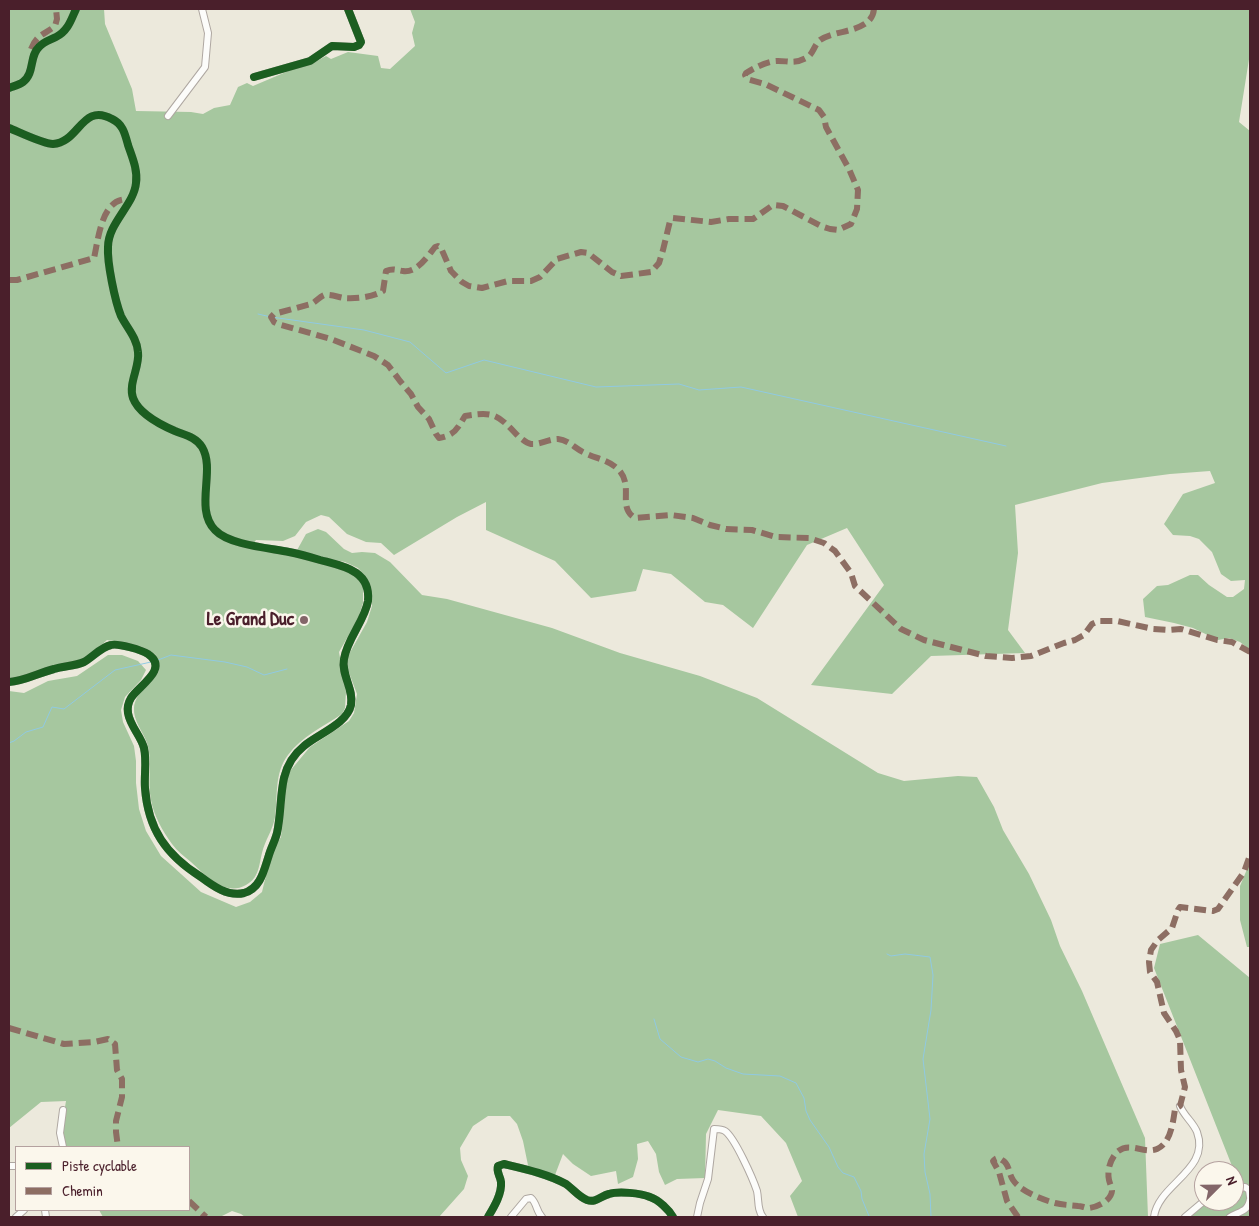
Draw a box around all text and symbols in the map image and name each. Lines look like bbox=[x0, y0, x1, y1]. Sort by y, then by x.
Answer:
place label: Le Grand Duc bbox=[207, 609, 294, 631]
marker: Le Grand Duc bbox=[298, 614, 310, 626]
legend bbox=[15, 1146, 190, 1211]
text: Piste cyclable bbox=[62, 1155, 137, 1176]
north arrow bbox=[1194, 1161, 1244, 1211]
text: N bbox=[1222, 1173, 1243, 1187]
text: Chemin bbox=[62, 1180, 103, 1201]

